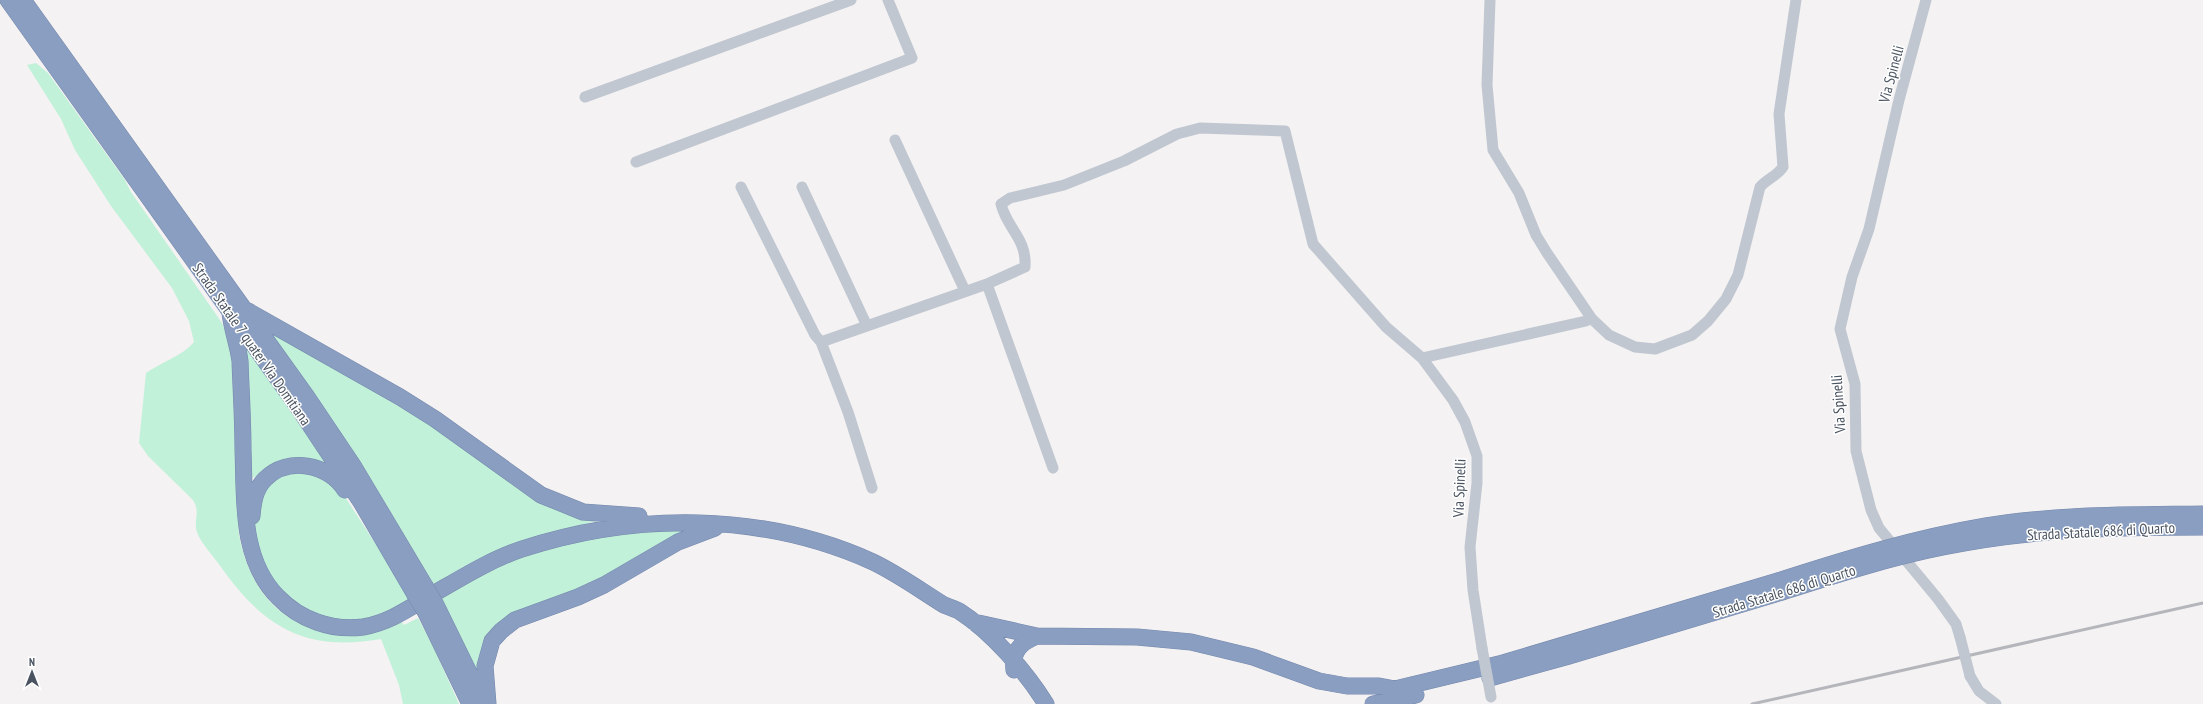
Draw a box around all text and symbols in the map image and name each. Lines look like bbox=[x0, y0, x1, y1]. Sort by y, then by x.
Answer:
street label: Via Spinelli bbox=[1874, 43, 1908, 106]
street label: Strada Statale 7 quater Via Domitiana bbox=[189, 259, 315, 429]
street label: Via Spinelli bbox=[1826, 374, 1850, 435]
street label: Via Spinelli bbox=[1448, 458, 1470, 519]
street label: Strada Statale 686 di Quarto bbox=[2027, 518, 2175, 544]
street label: Strada Statale 686 di Quarto bbox=[1710, 560, 1858, 622]
north arrow bbox=[12, 652, 52, 692]
text: N bbox=[29, 655, 35, 669]

